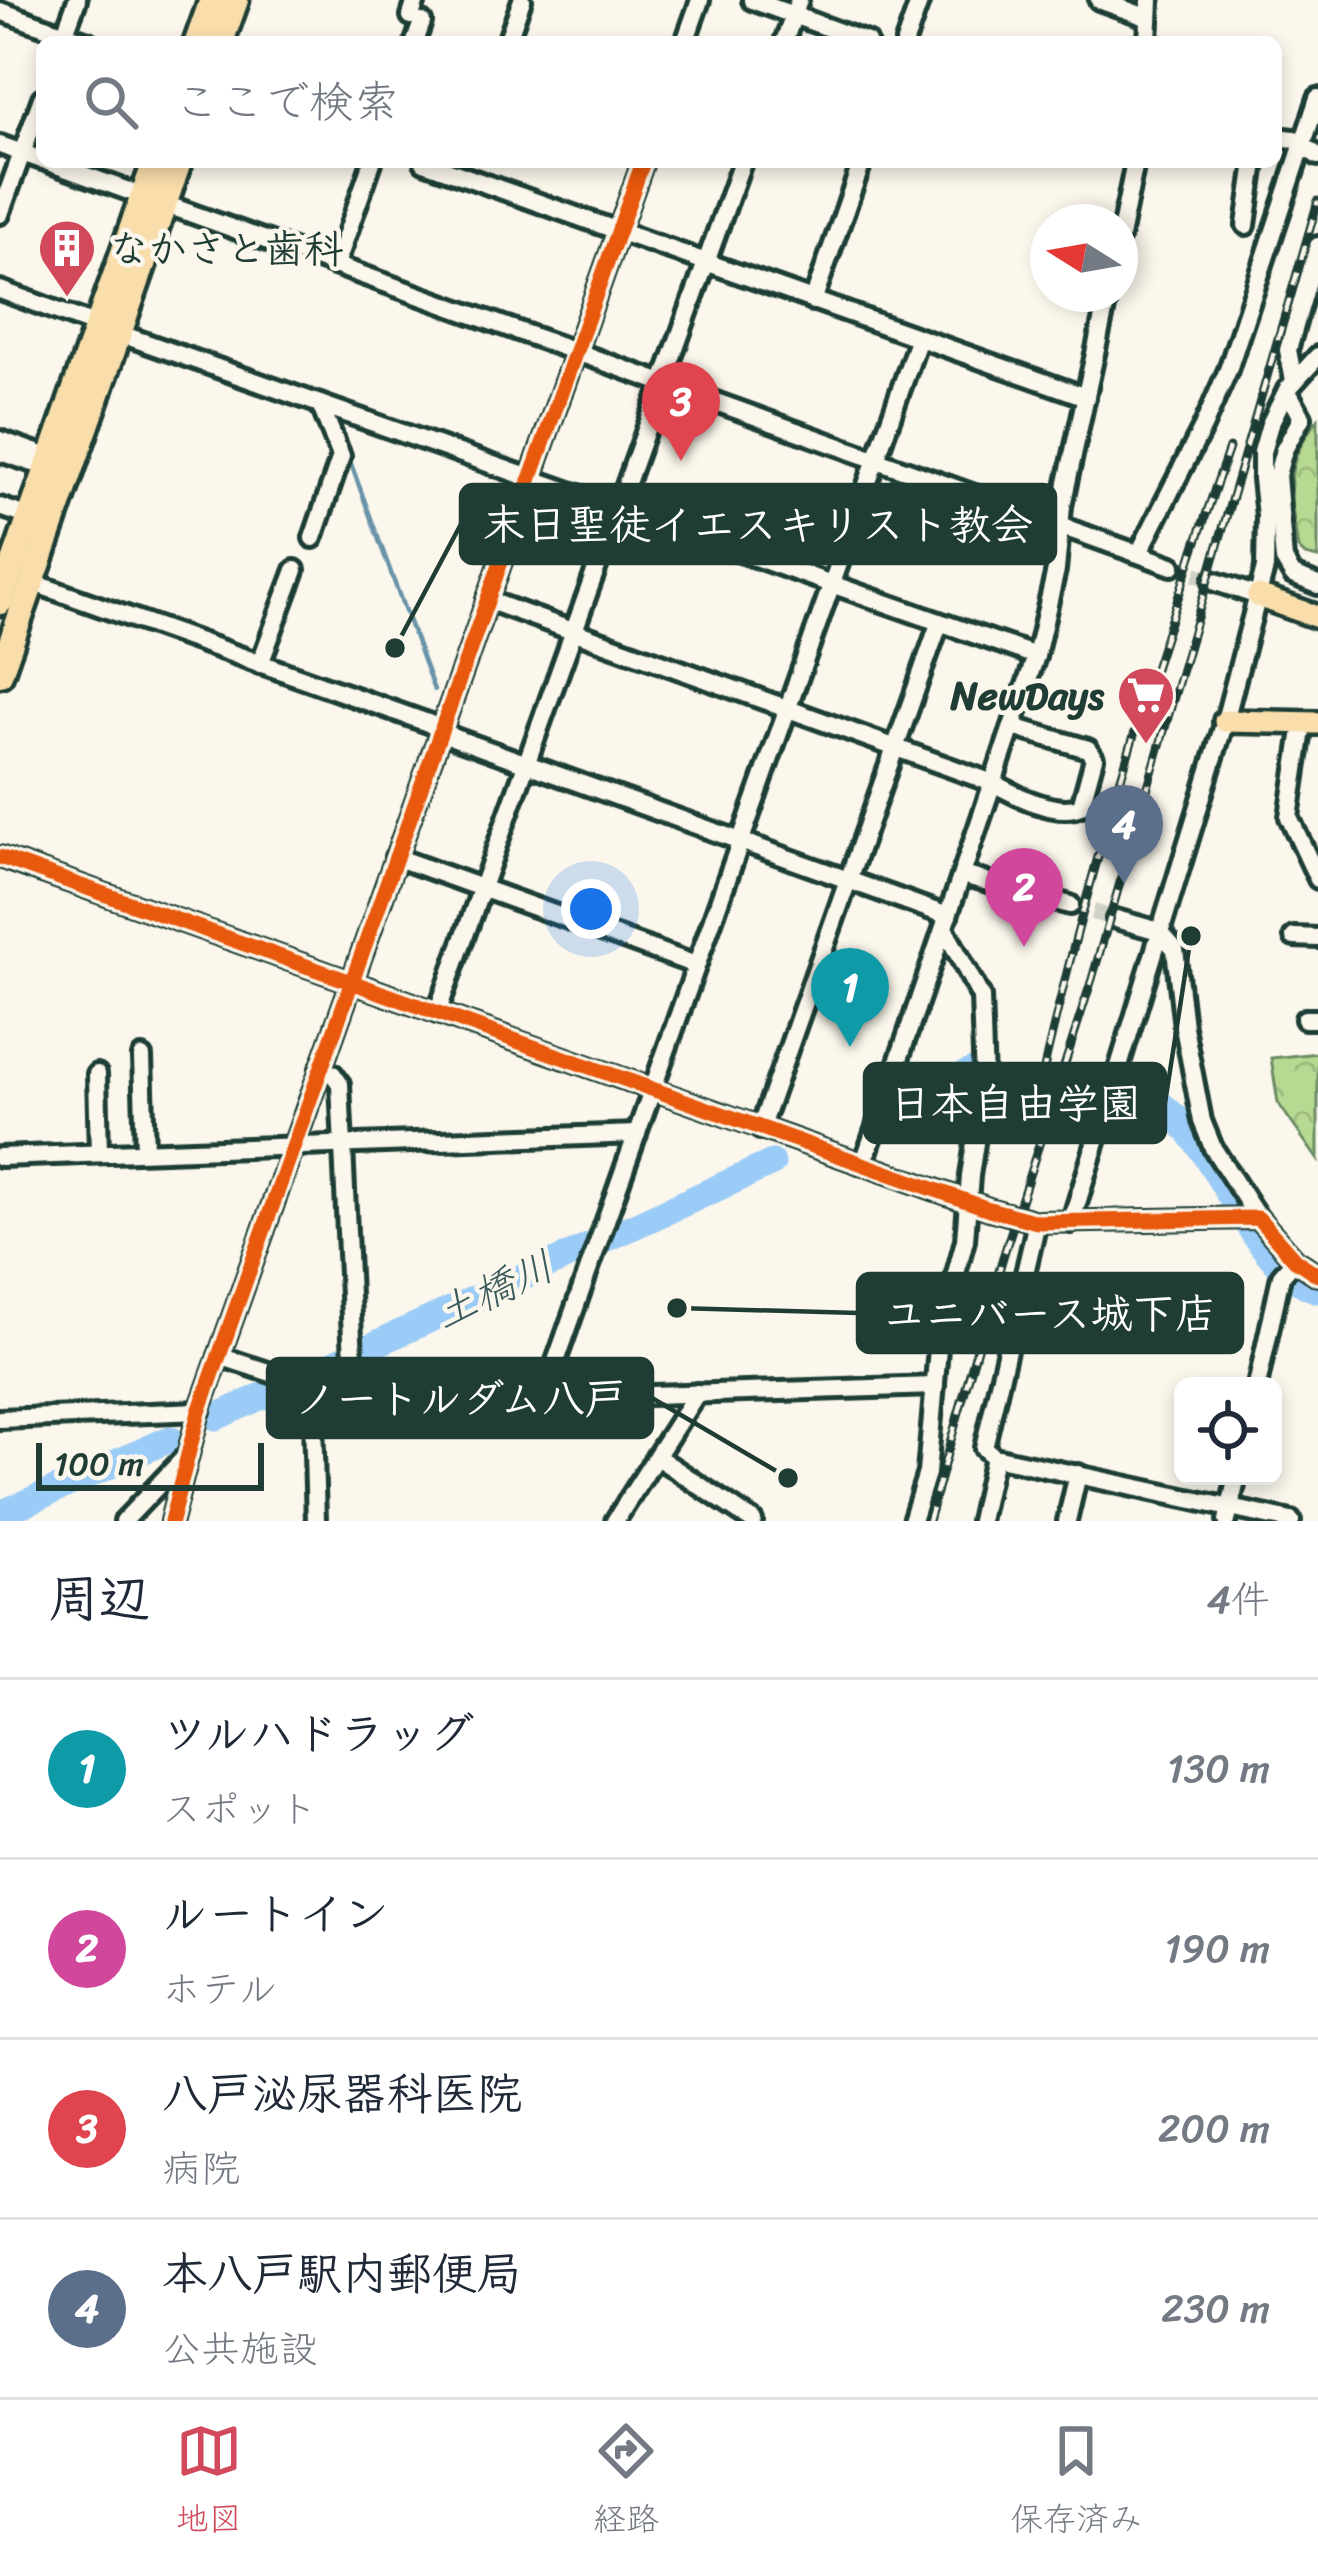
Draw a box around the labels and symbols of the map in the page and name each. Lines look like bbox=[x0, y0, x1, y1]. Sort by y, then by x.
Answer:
north arrow bbox=[1030, 204, 1138, 312]
place label: なかさと歯科 bbox=[109, 214, 344, 283]
building icon: なかさと歯科 bbox=[36, 217, 98, 299]
pin: 3 bbox=[642, 362, 720, 461]
callout: 末日聖徒イエスキリスト教会 bbox=[461, 485, 1055, 563]
text: 末日聖徒イエスキリスト教会 bbox=[483, 488, 1033, 562]
place label: NewDays bbox=[950, 661, 1105, 730]
supermarket icon: NewDays bbox=[1115, 664, 1177, 746]
pin: 4 bbox=[1085, 785, 1163, 884]
pin: 2 bbox=[985, 848, 1063, 947]
your location bbox=[561, 879, 621, 939]
pin: 1 bbox=[811, 948, 889, 1047]
callout: 日本自由学園 bbox=[865, 1064, 1165, 1142]
text: 日本自由学園 bbox=[889, 1067, 1141, 1141]
water label: 土橋川 bbox=[421, 1230, 567, 1350]
callout: ユニバース城下店 bbox=[858, 1274, 1242, 1352]
text: ユニバース城下店 bbox=[883, 1277, 1217, 1351]
callout: ノートルダム八戸 bbox=[268, 1359, 652, 1437]
text: ノートルダム八戸 bbox=[294, 1362, 626, 1436]
scale bar bbox=[36, 1437, 264, 1490]

